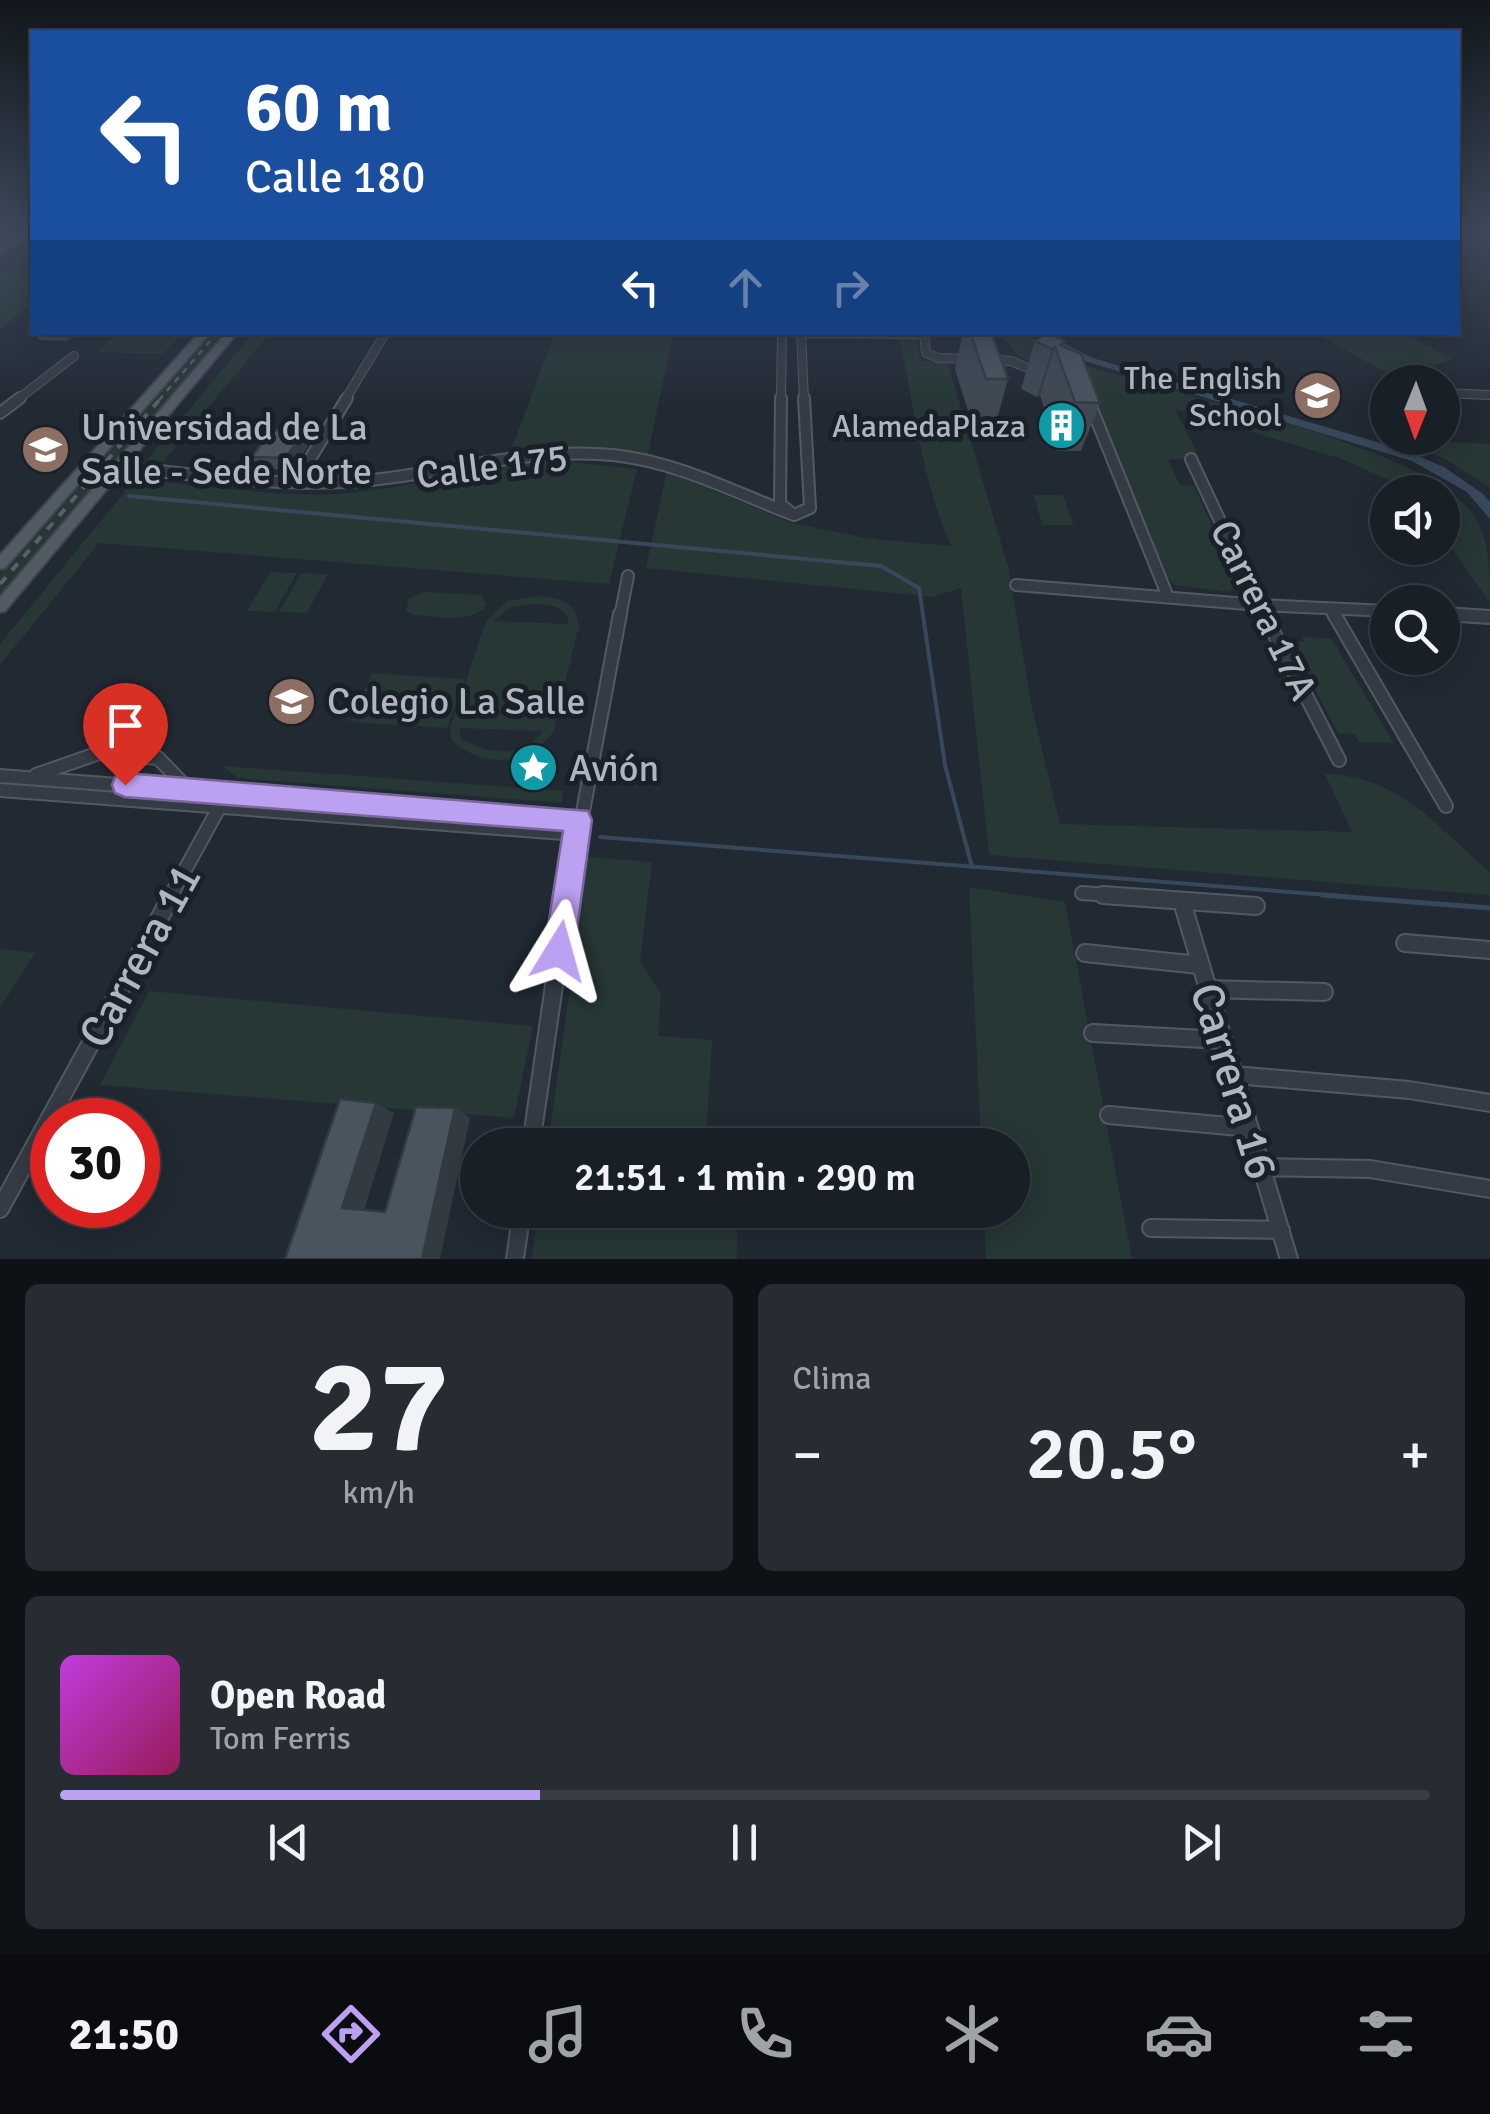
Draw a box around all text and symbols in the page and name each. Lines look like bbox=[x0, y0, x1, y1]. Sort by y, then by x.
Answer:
text: 60 m bbox=[245, 64, 393, 150]
icon: left bbox=[80, 70, 210, 200]
text: Calle 180 bbox=[245, 150, 426, 205]
icon: left bbox=[613, 260, 668, 315]
icon: ahead bbox=[718, 260, 773, 315]
icon: right bbox=[823, 260, 878, 315]
place label: The English School bbox=[1124, 359, 1282, 435]
north arrow bbox=[1370, 365, 1460, 455]
map controls bbox=[1370, 365, 1460, 675]
school or university icon: The English School bbox=[1291, 370, 1343, 422]
building icon: AlamedaPlaza bbox=[1035, 400, 1087, 452]
place label: Universidad de La Salle - Sede Norte bbox=[81, 404, 372, 495]
place label: AlamedaPlaza bbox=[832, 407, 1026, 446]
school or university icon: Universidad de La Salle - Sede Norte bbox=[20, 423, 72, 475]
street label: Calle 175 bbox=[414, 434, 571, 499]
button: sound bbox=[1370, 475, 1460, 565]
street label: Carrera 17A bbox=[1200, 513, 1327, 708]
button: search bbox=[1370, 585, 1460, 675]
school or university icon: Colegio La Salle bbox=[266, 675, 318, 727]
place label: Colegio La Salle bbox=[327, 678, 586, 725]
pin bbox=[83, 683, 168, 786]
icon: arrive bbox=[98, 698, 153, 753]
place icon: Avión bbox=[508, 742, 560, 794]
place label: Avión bbox=[569, 745, 659, 792]
street label: Carrera 11 bbox=[67, 854, 213, 1057]
position arrow bbox=[507, 899, 611, 1003]
street label: Carrera 16 bbox=[1178, 977, 1289, 1186]
speed limit sign: 30 bbox=[30, 1098, 160, 1228]
text: 21:51 · 1 min · 290 m bbox=[574, 1154, 916, 1201]
text: 27 bbox=[309, 1328, 449, 1488]
text: Clima bbox=[793, 1359, 871, 1398]
text: 20.5° bbox=[1026, 1407, 1197, 1500]
text: − bbox=[793, 1421, 822, 1489]
text: + bbox=[1400, 1421, 1430, 1489]
text: km/h bbox=[343, 1473, 415, 1512]
text: Open Road bbox=[210, 1672, 386, 1719]
text: Tom Ferris bbox=[210, 1719, 351, 1758]
icon: previous bbox=[261, 1815, 316, 1870]
icon: pause bbox=[717, 1815, 772, 1870]
icon: next bbox=[1174, 1815, 1229, 1870]
icon: directions bbox=[316, 1999, 386, 2069]
icon: music bbox=[523, 1999, 593, 2069]
icon: phone bbox=[730, 1999, 800, 2069]
icon: climate bbox=[937, 1999, 1007, 2069]
icon: car bbox=[1144, 1999, 1214, 2069]
icon: filters bbox=[1351, 1999, 1421, 2069]
text: 21:50 bbox=[69, 2007, 179, 2062]

